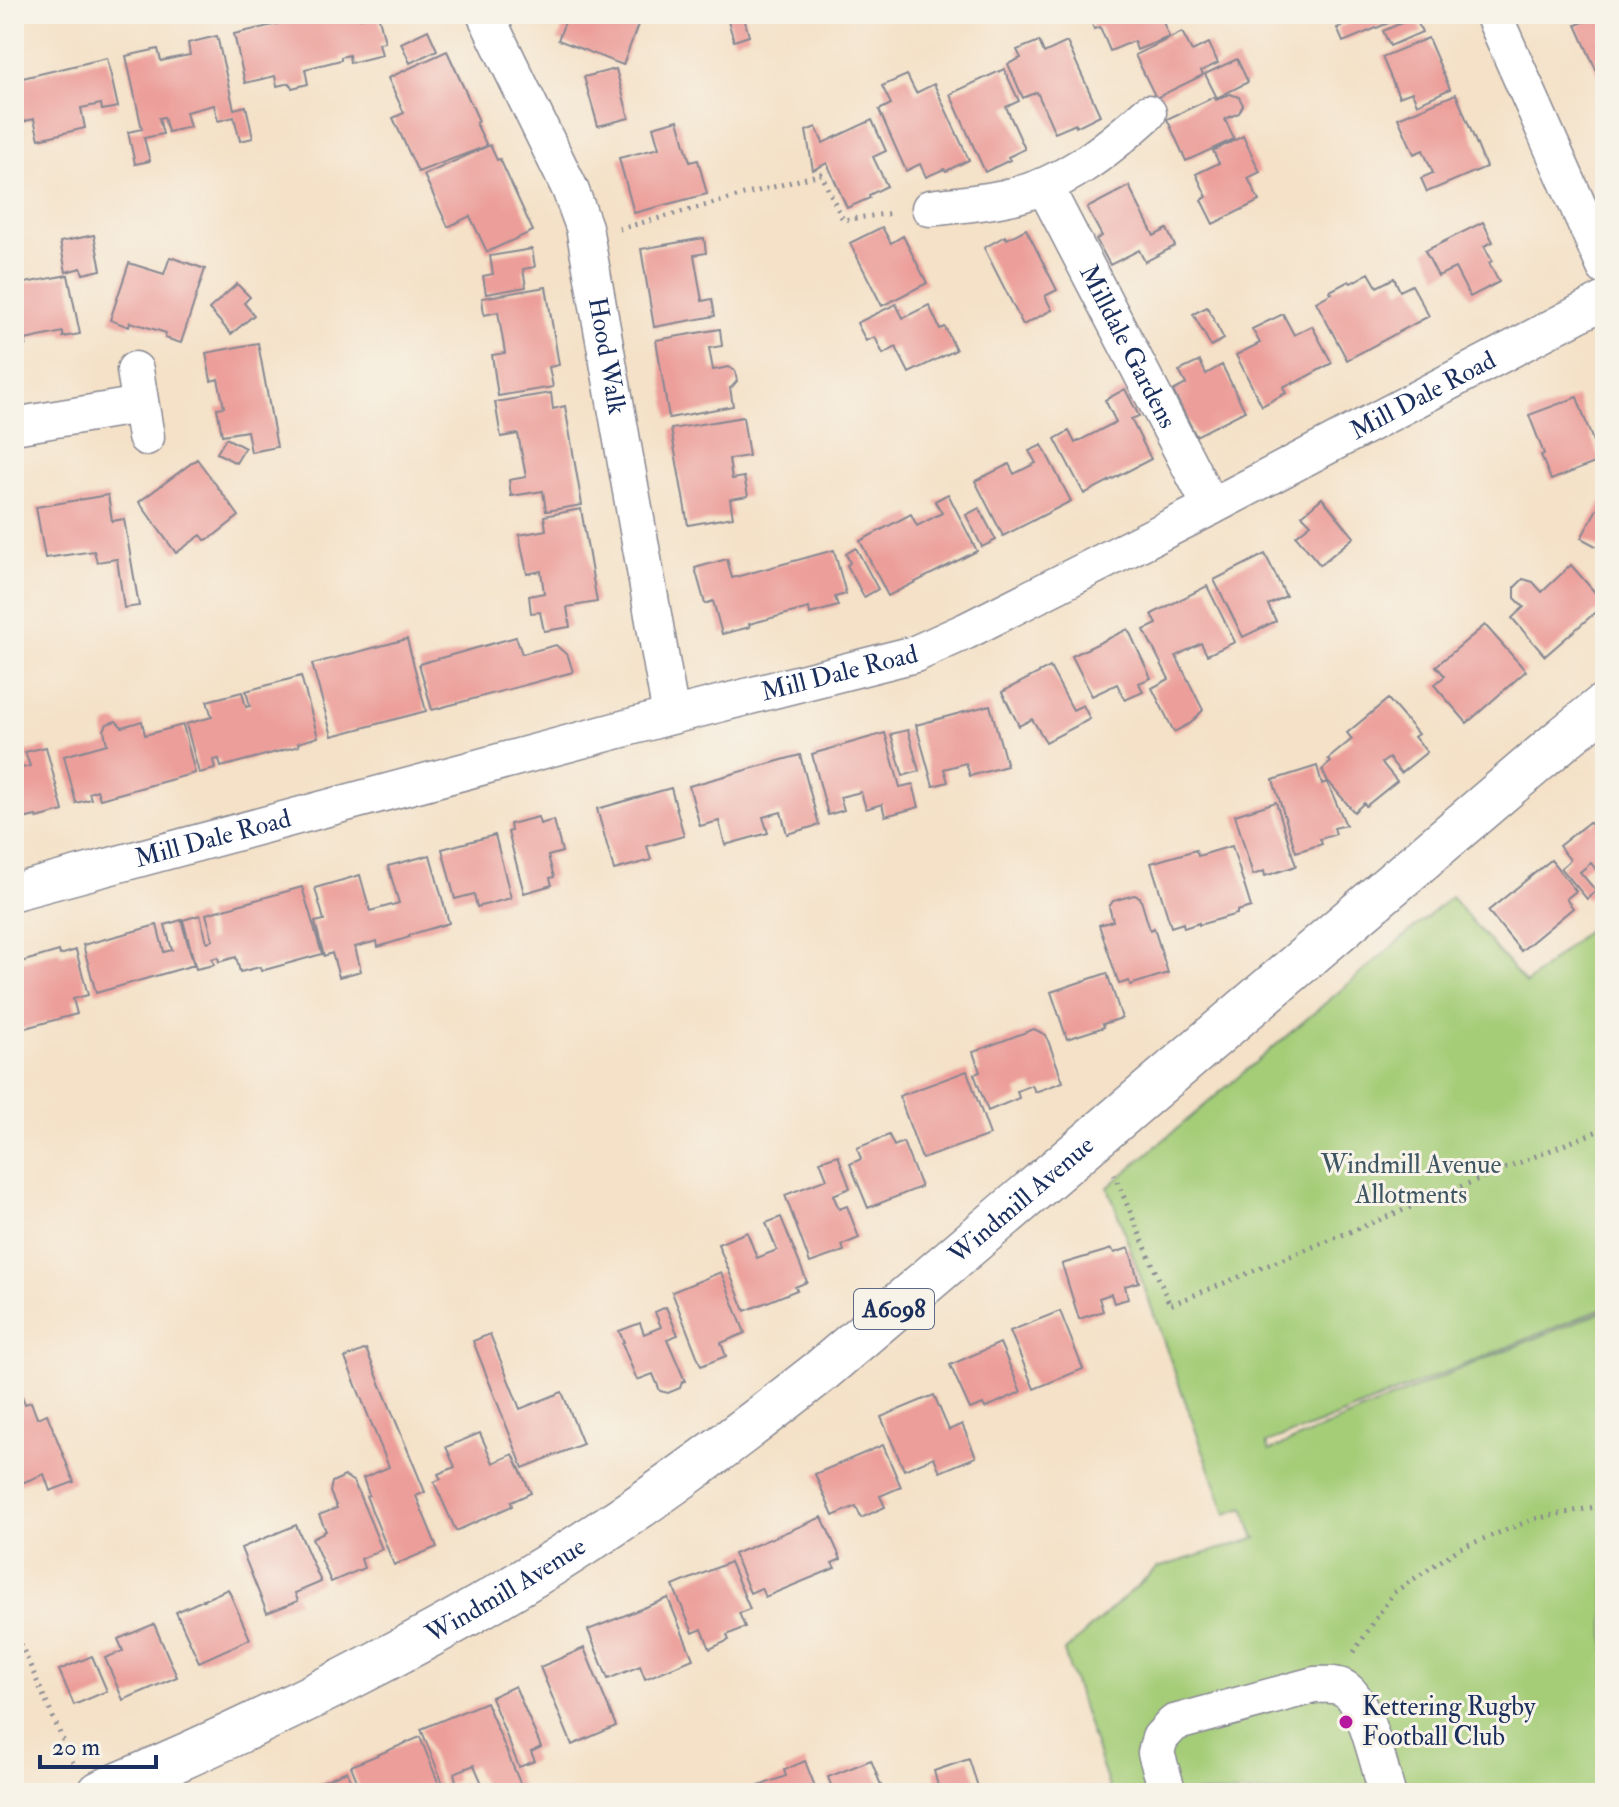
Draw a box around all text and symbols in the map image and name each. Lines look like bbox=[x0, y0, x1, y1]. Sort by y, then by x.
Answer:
street label: Milldale Gardens bbox=[1072, 260, 1184, 434]
street label: Hood Walk bbox=[581, 295, 633, 418]
street label: Mill Dale Road bbox=[1345, 344, 1502, 447]
street label: Mill Dale Road bbox=[758, 638, 921, 708]
street label: Mill Dale Road bbox=[132, 802, 295, 875]
street label: Windmill Avenue bbox=[942, 1129, 1101, 1272]
park label: Windmill Avenue Allotments bbox=[1320, 1149, 1501, 1211]
road number: A6098 bbox=[854, 1289, 934, 1329]
street label: Windmill Avenue bbox=[419, 1530, 592, 1651]
place label: Kettering Rugby Football Club bbox=[1362, 1691, 1536, 1753]
marker: Kettering Rugby Football Club bbox=[1337, 1713, 1355, 1731]
scale bar bbox=[40, 1719, 156, 1769]
text: 20 m bbox=[52, 1732, 101, 1763]

